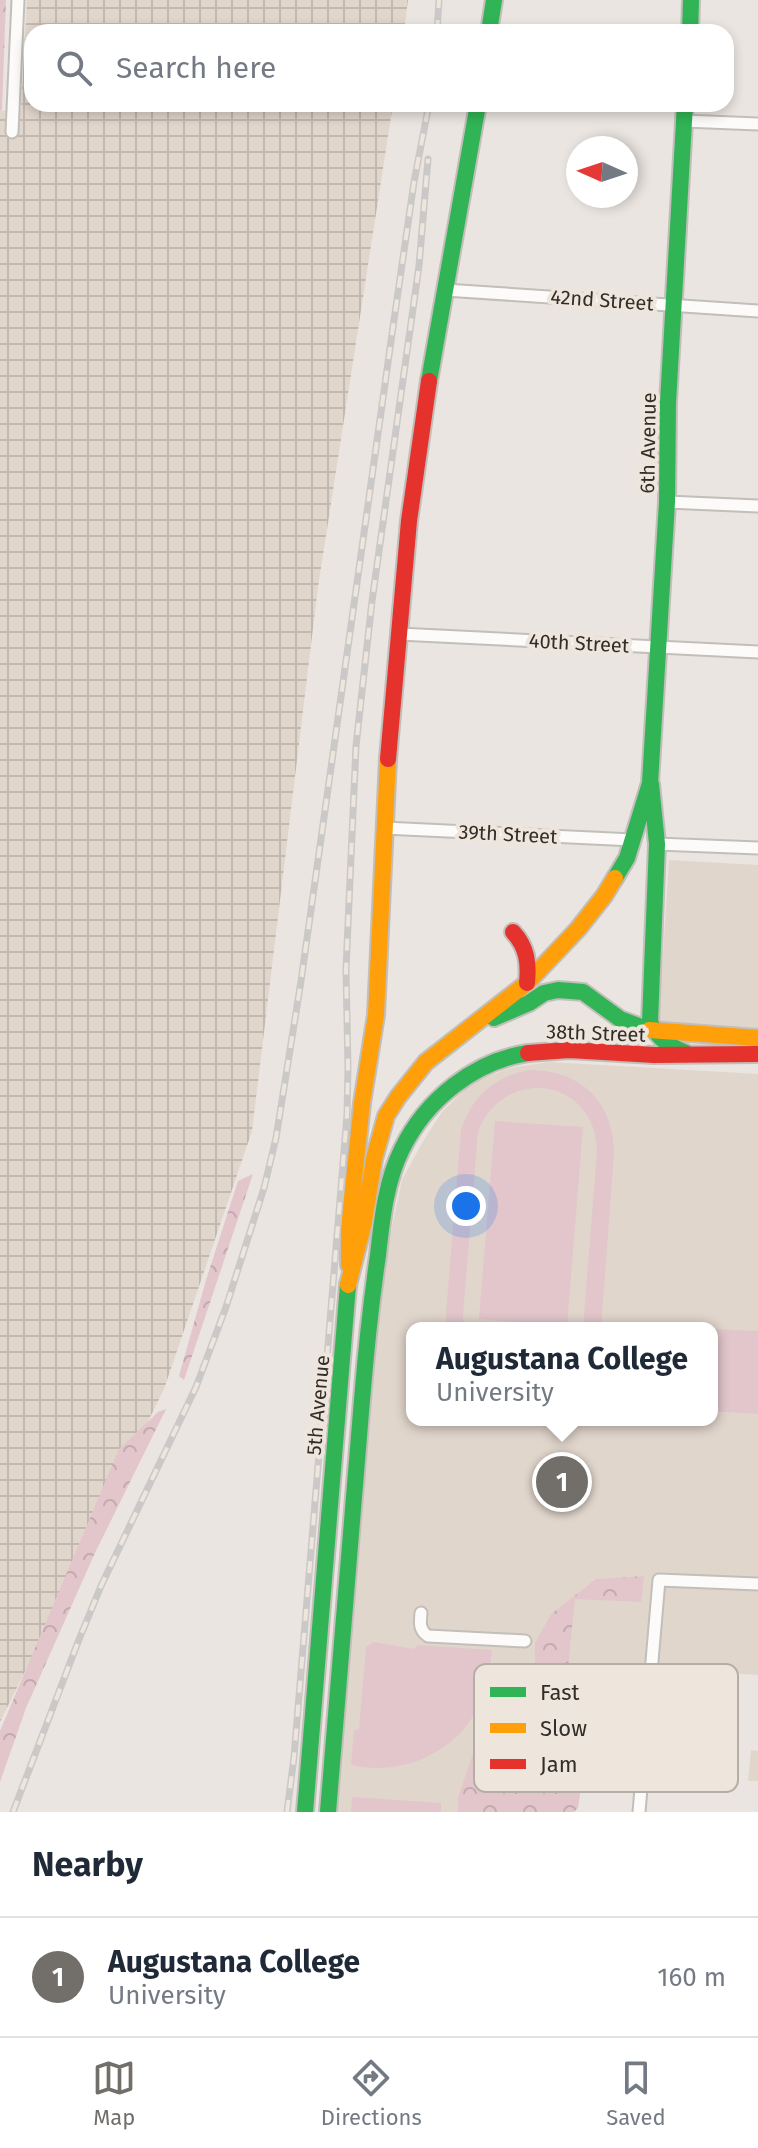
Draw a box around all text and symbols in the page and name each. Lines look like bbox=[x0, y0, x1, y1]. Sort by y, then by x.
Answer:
search box bbox=[24, 24, 734, 112]
icon: search bbox=[52, 46, 96, 90]
text: Search here bbox=[116, 50, 276, 86]
north arrow bbox=[566, 136, 638, 208]
street label: 42nd Street bbox=[550, 284, 655, 316]
street label: 6th Avenue bbox=[635, 392, 661, 494]
street label: 40th Street bbox=[528, 628, 630, 658]
street label: 39th Street bbox=[458, 819, 559, 849]
street label: 38th Street bbox=[546, 1019, 647, 1047]
your location bbox=[446, 1186, 486, 1226]
popup bbox=[406, 1322, 718, 1426]
text: Augustana College bbox=[436, 1341, 688, 1377]
street label: 5th Avenue bbox=[302, 1354, 334, 1456]
text: University bbox=[436, 1377, 554, 1408]
pin: 1 bbox=[536, 1452, 588, 1512]
legend bbox=[474, 1664, 738, 1792]
text: Fast bbox=[540, 1679, 580, 1706]
text: Slow bbox=[540, 1715, 587, 1742]
text: Jam bbox=[540, 1751, 578, 1778]
text: Nearby bbox=[32, 1844, 143, 1885]
text: Augustana College bbox=[108, 1944, 360, 1980]
text: 1 bbox=[52, 1962, 64, 1993]
text: 160 m bbox=[657, 1962, 726, 1993]
text: University bbox=[108, 1980, 226, 2011]
tab: Map bbox=[92, 2056, 136, 2131]
tab: Directions bbox=[321, 2056, 422, 2131]
tab: Saved bbox=[606, 2056, 666, 2131]

